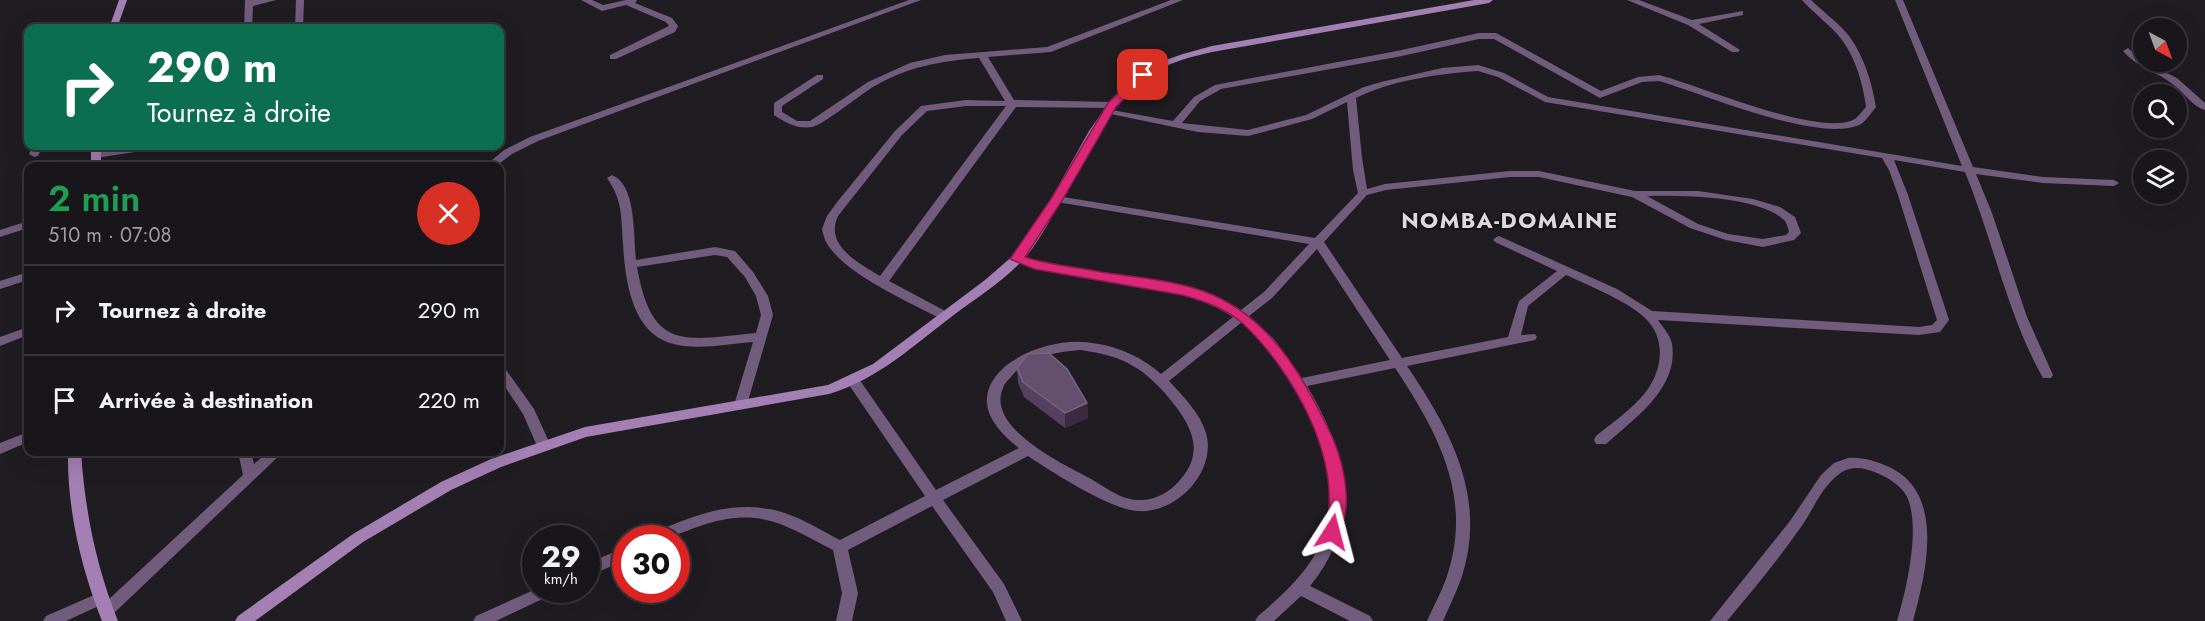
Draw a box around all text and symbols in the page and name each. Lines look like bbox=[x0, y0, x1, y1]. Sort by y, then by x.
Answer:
north arrow bbox=[2133, 18, 2187, 72]
map controls bbox=[2133, 18, 2187, 204]
text: 290 m bbox=[147, 37, 278, 98]
icon: right bbox=[48, 48, 126, 126]
pin bbox=[1117, 49, 1168, 100]
icon: arrive bbox=[1126, 58, 1159, 91]
button: search bbox=[2133, 84, 2187, 138]
text: Tournez à droite bbox=[147, 93, 331, 132]
button: layers bbox=[2133, 150, 2187, 204]
text: 2 min bbox=[48, 172, 140, 224]
button: close bbox=[417, 182, 480, 245]
district label: NOMBA-DOMAINE bbox=[1401, 204, 1619, 236]
text: 510 m · 07:08 bbox=[48, 221, 171, 250]
icon: right bbox=[48, 294, 81, 327]
text: Tournez à droite bbox=[99, 294, 266, 326]
text: 290 m bbox=[418, 294, 480, 326]
icon: arrive bbox=[48, 384, 81, 417]
text: Arrivée à destination bbox=[99, 384, 313, 416]
text: 220 m bbox=[418, 384, 480, 416]
position arrow bbox=[1300, 500, 1364, 564]
speed limit sign: 30 bbox=[612, 525, 690, 603]
text: 29 bbox=[541, 535, 581, 578]
text: km/h bbox=[544, 568, 578, 590]

